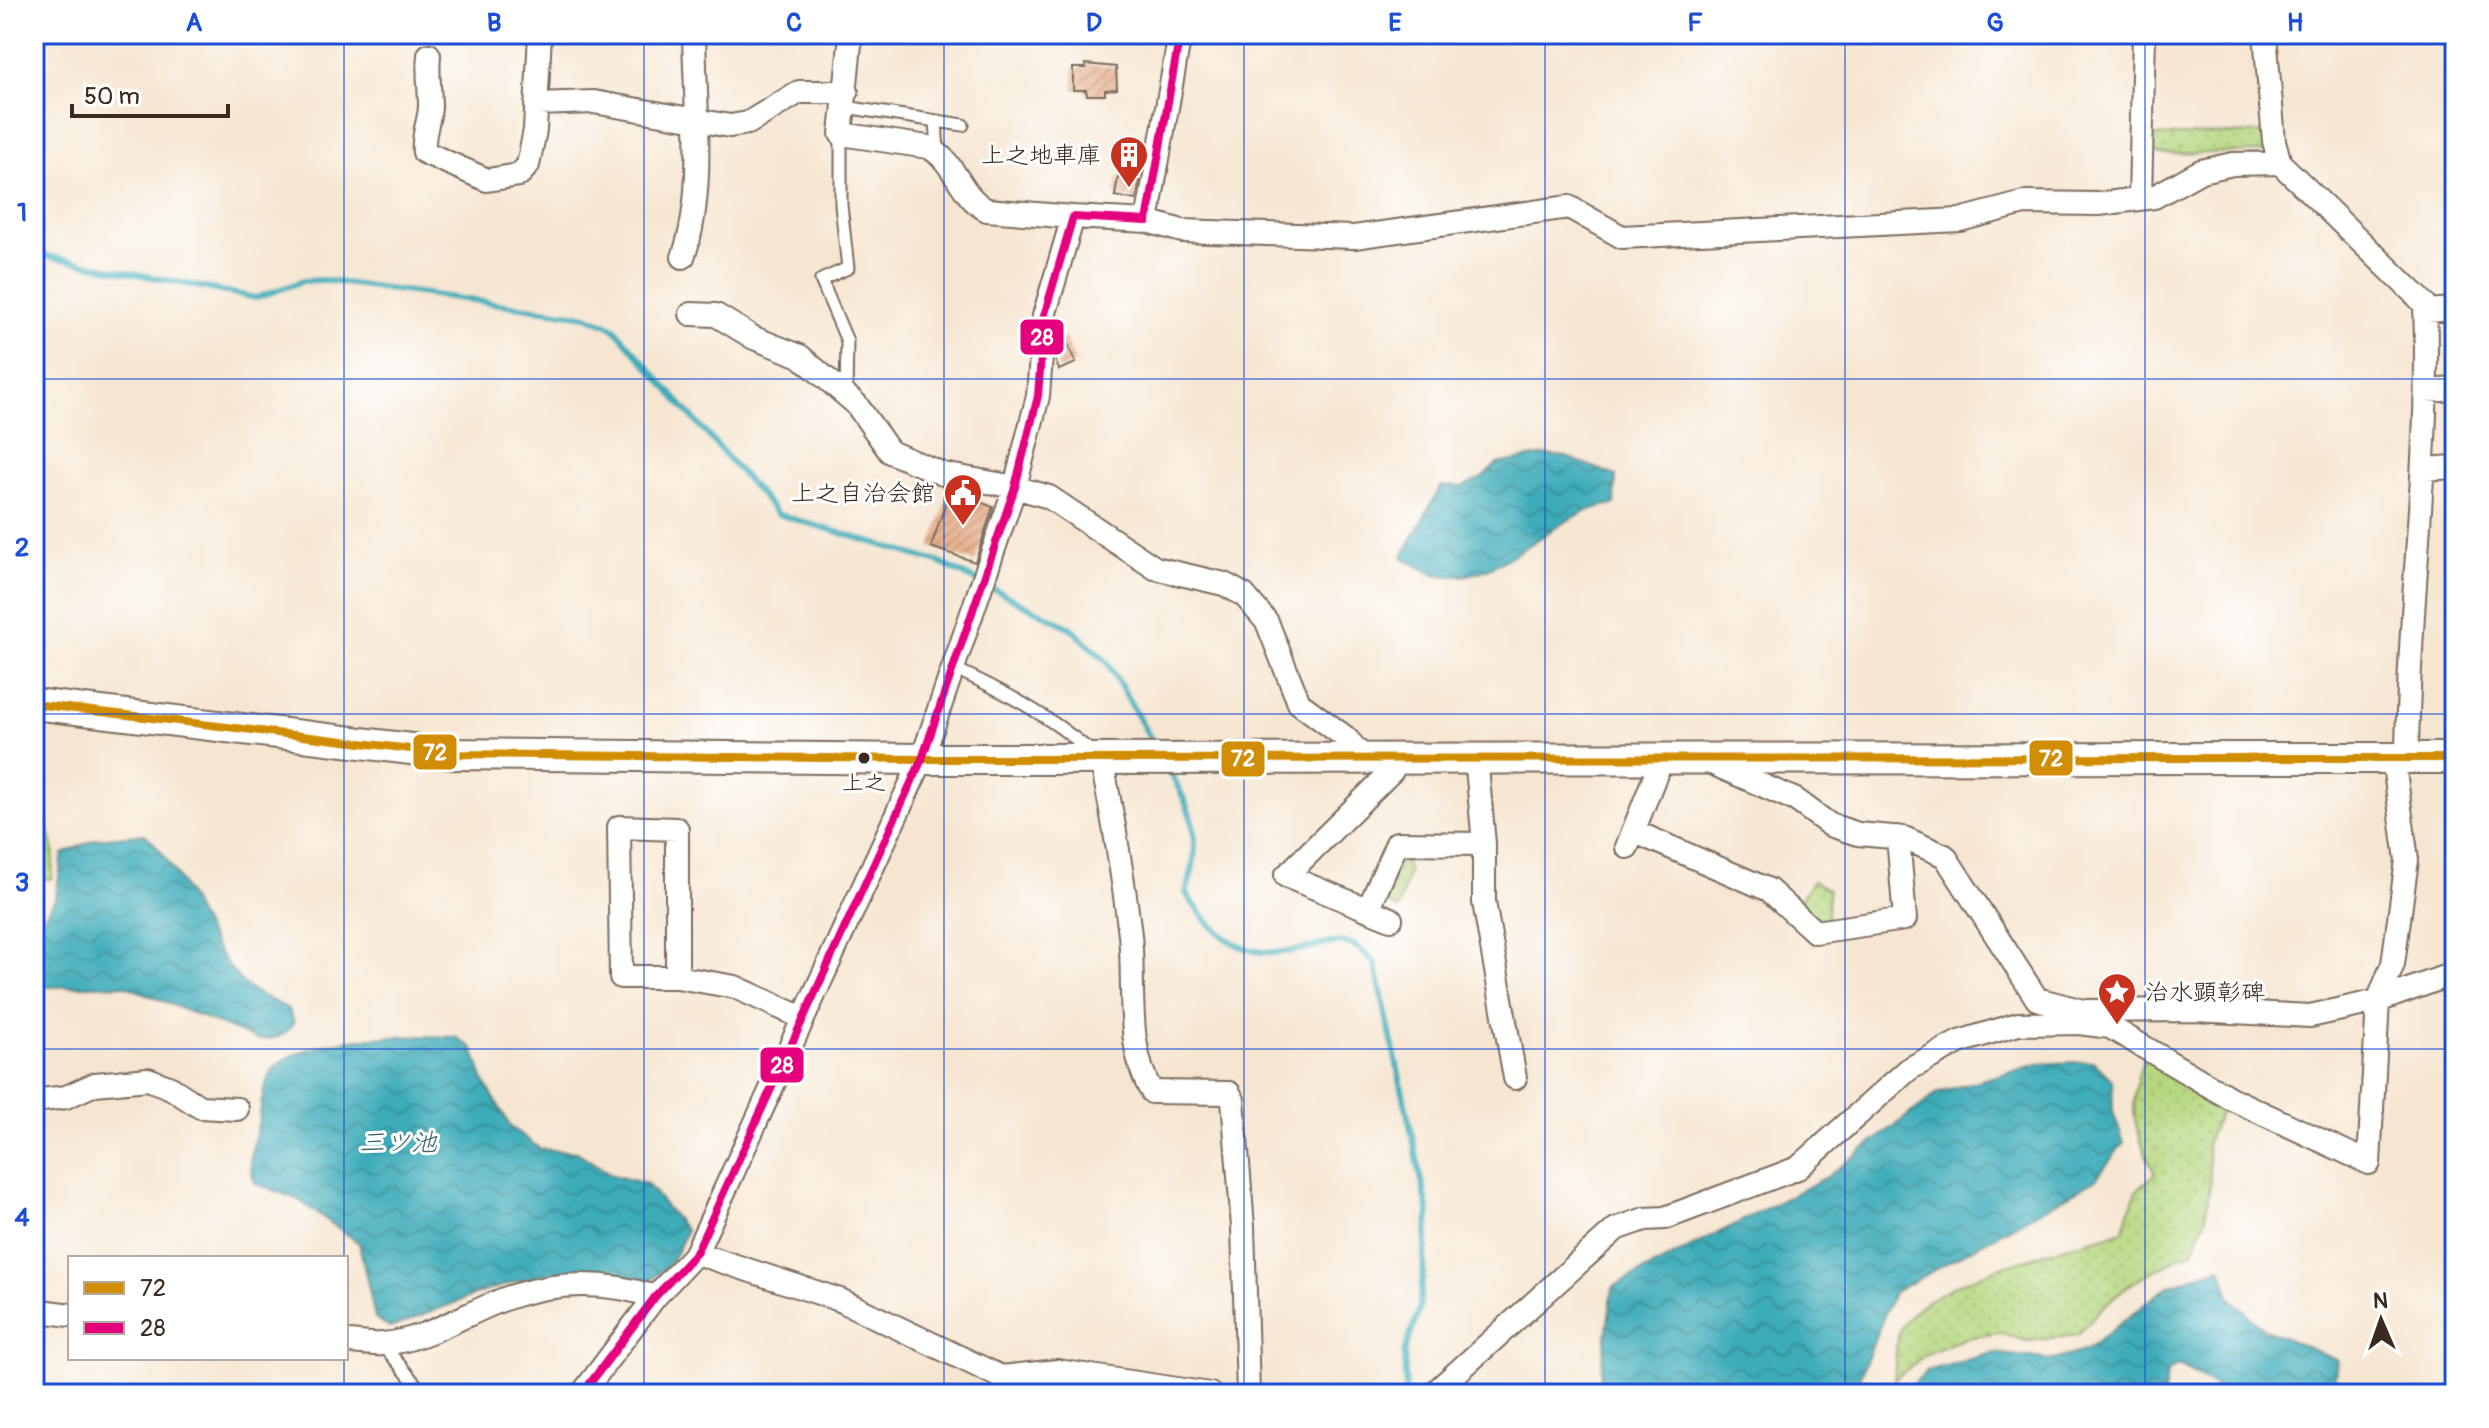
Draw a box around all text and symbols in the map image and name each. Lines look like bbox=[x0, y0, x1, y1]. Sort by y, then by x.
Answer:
text: A bbox=[186, 7, 203, 39]
text: B bbox=[487, 7, 501, 39]
text: C bbox=[786, 7, 802, 39]
text: D bbox=[1086, 7, 1102, 39]
text: E bbox=[1388, 7, 1402, 39]
text: F bbox=[1687, 7, 1703, 39]
text: G bbox=[1986, 7, 2004, 39]
text: H bbox=[2287, 7, 2303, 39]
scale bar bbox=[72, 68, 228, 118]
text: 50 m bbox=[84, 82, 140, 111]
building icon: 上之地車庫 bbox=[1108, 134, 1150, 189]
place label: 上之地車庫 bbox=[981, 141, 1101, 170]
text: 1 bbox=[17, 197, 27, 229]
line badge: 28 bbox=[1019, 318, 1065, 356]
text: 28 bbox=[1030, 324, 1054, 352]
public building icon: 上之自治会館 bbox=[942, 472, 984, 527]
place label: 上之自治会館 bbox=[791, 479, 935, 508]
text: 2 bbox=[15, 532, 29, 564]
line badge: 72 bbox=[412, 733, 458, 771]
text: 72 bbox=[423, 739, 447, 767]
line badge: 72 bbox=[2028, 739, 2074, 777]
line badge: 72 bbox=[1220, 740, 1266, 778]
text: 72 bbox=[1231, 745, 1255, 773]
text: 72 bbox=[2039, 745, 2063, 773]
marker: 上之 bbox=[856, 750, 872, 766]
place label: 上之 bbox=[842, 769, 886, 797]
text: 3 bbox=[15, 867, 29, 899]
place icon: 治水顕彰碑 bbox=[2096, 971, 2138, 1026]
place label: 治水顕彰碑 bbox=[2145, 978, 2265, 1007]
line badge: 28 bbox=[759, 1046, 805, 1084]
text: 28 bbox=[770, 1052, 794, 1080]
water label: 三ツ池 bbox=[359, 1127, 438, 1159]
text: 4 bbox=[14, 1202, 30, 1234]
legend bbox=[68, 1256, 348, 1360]
text: 72 bbox=[140, 1274, 166, 1303]
north arrow bbox=[2341, 1280, 2421, 1360]
text: N bbox=[2372, 1287, 2388, 1315]
text: 28 bbox=[140, 1314, 166, 1343]

